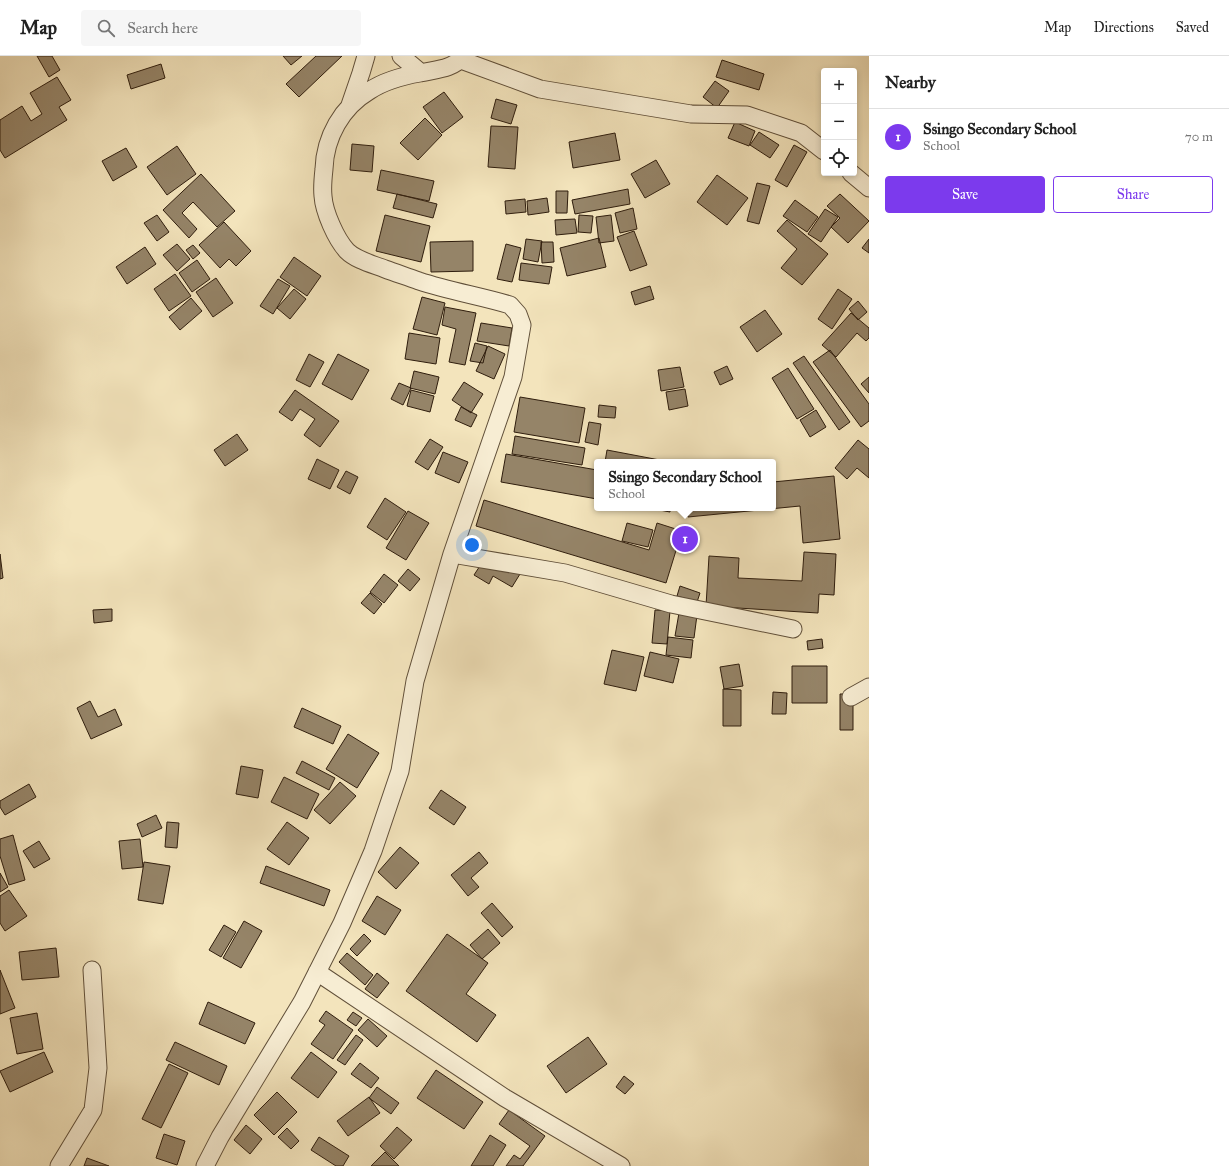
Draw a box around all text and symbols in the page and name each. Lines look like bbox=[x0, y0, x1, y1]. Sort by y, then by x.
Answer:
search box bbox=[81, 10, 361, 46]
text: Map bbox=[20, 16, 57, 39]
icon: search bbox=[95, 17, 117, 39]
text: Search here bbox=[127, 19, 198, 37]
text: Map bbox=[1044, 19, 1071, 36]
text: Directions bbox=[1093, 19, 1154, 36]
text: Saved bbox=[1176, 19, 1209, 36]
map controls bbox=[821, 68, 857, 176]
button: + bbox=[821, 68, 857, 104]
text: Nearby bbox=[885, 72, 936, 93]
button: − bbox=[821, 104, 857, 140]
text: Ssingo Secondary School bbox=[923, 120, 1077, 138]
text: 1 bbox=[895, 129, 901, 145]
text: 70 m bbox=[1185, 129, 1213, 145]
text: School bbox=[923, 138, 960, 154]
button: locate bbox=[821, 140, 857, 176]
button: Save bbox=[885, 176, 1045, 213]
button: Share bbox=[1053, 176, 1213, 213]
popup bbox=[594, 459, 776, 511]
text: Ssingo Secondary School bbox=[608, 468, 762, 486]
text: School bbox=[608, 486, 645, 502]
pin: 1 bbox=[672, 524, 698, 554]
your location bbox=[462, 535, 482, 555]

